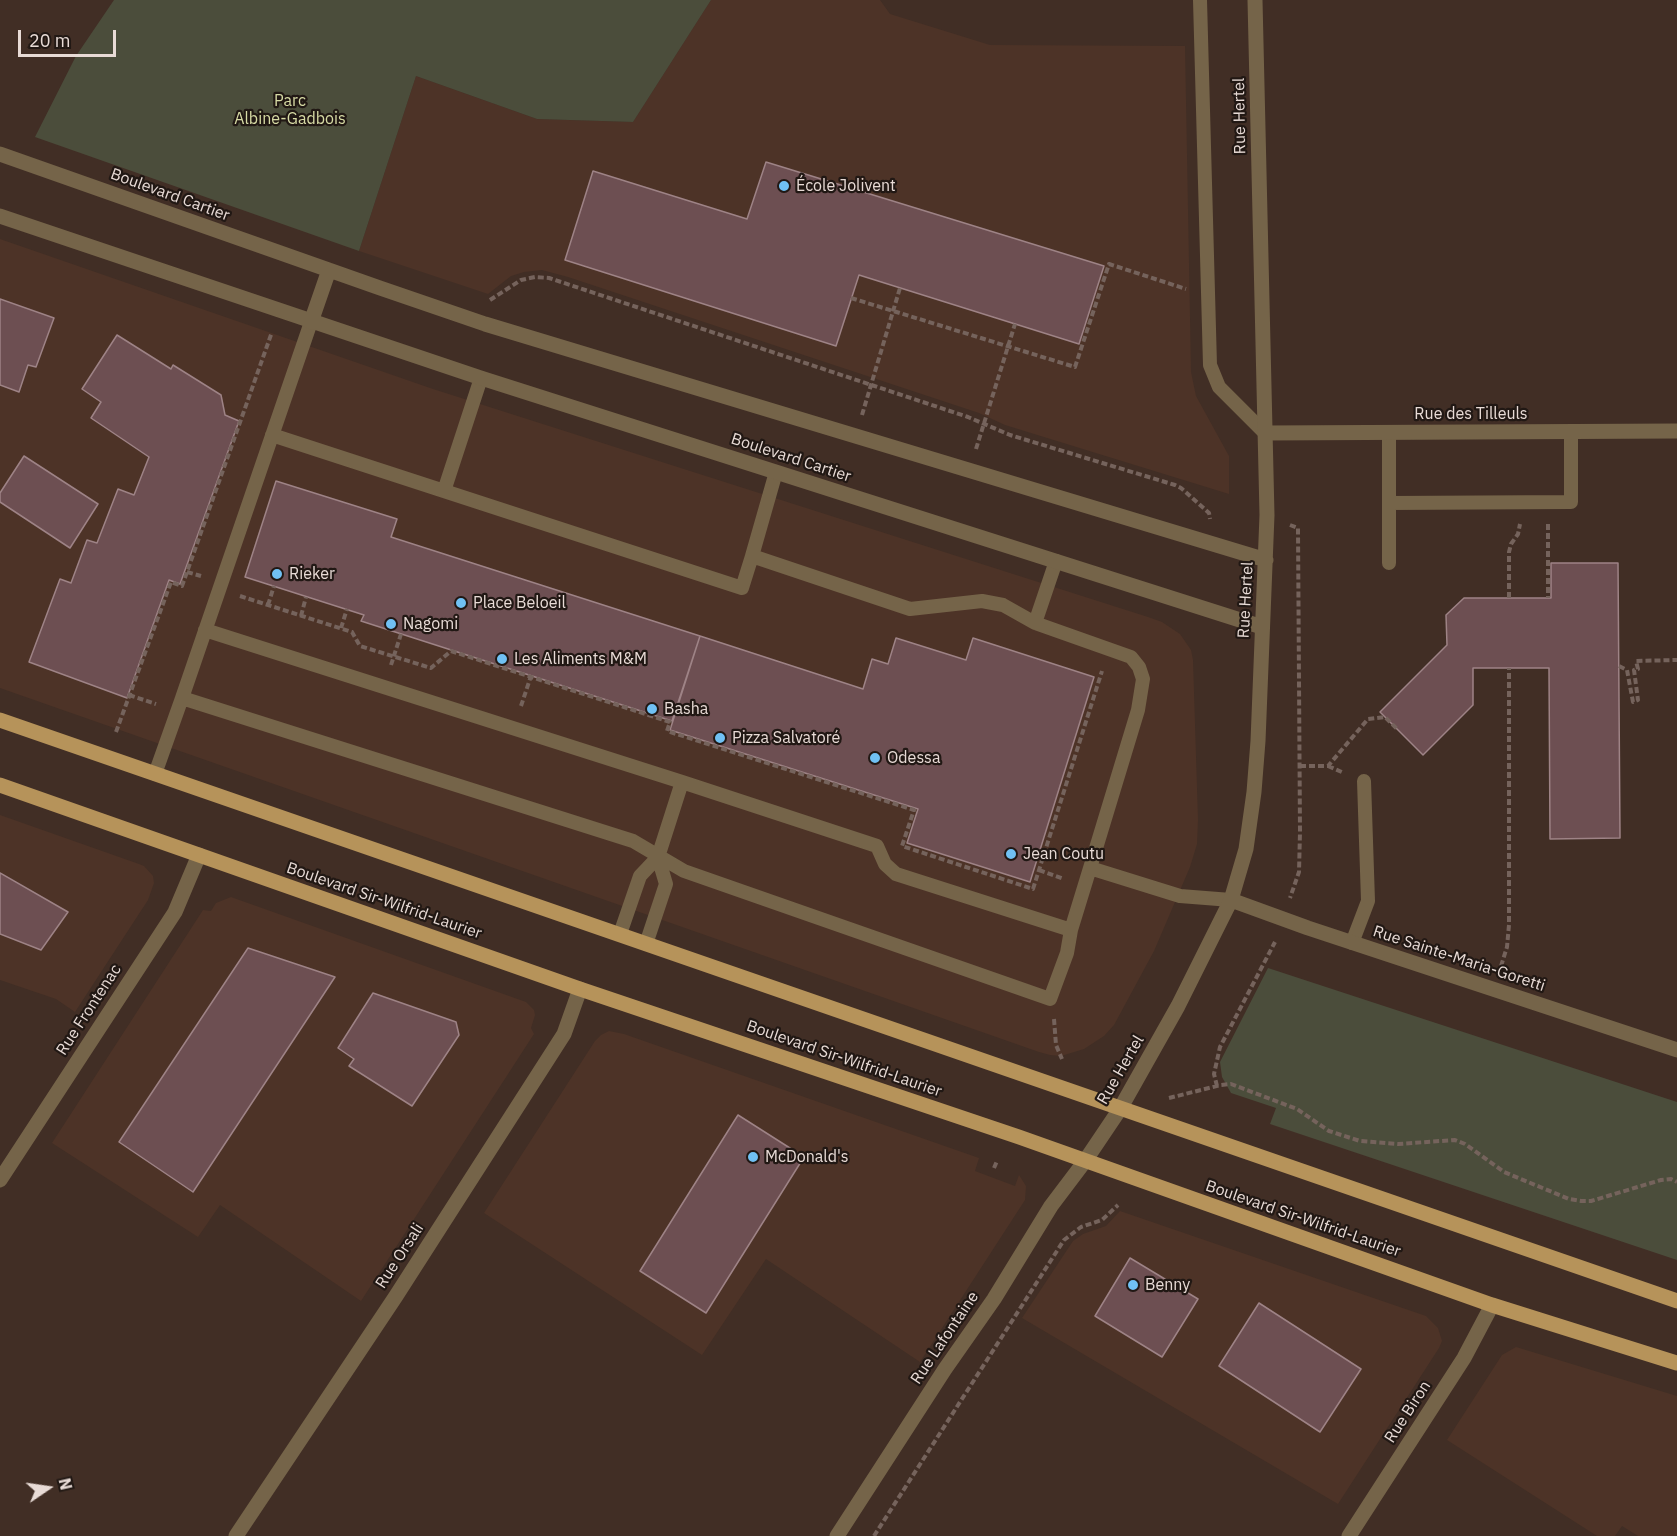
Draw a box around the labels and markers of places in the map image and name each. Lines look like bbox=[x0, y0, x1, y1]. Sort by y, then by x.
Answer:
place label: École Jolivent bbox=[796, 176, 896, 196]
marker: École Jolivent bbox=[777, 179, 791, 193]
place label: Rieker bbox=[289, 564, 335, 584]
marker: Rieker bbox=[270, 567, 284, 581]
place label: Place Beloeil bbox=[473, 593, 566, 613]
marker: Place Beloeil bbox=[454, 596, 468, 610]
place label: Nagomi bbox=[403, 614, 458, 634]
marker: Nagomi bbox=[384, 617, 398, 631]
place label: Les Aliments M&M bbox=[514, 649, 647, 669]
marker: Les Aliments M&M bbox=[495, 652, 509, 666]
place label: Basha bbox=[664, 699, 708, 719]
marker: Basha bbox=[645, 702, 659, 716]
place label: Pizza Salvatoré bbox=[732, 728, 840, 748]
marker: Pizza Salvatoré bbox=[713, 731, 727, 745]
place label: Odessa bbox=[887, 748, 940, 768]
marker: Odessa bbox=[868, 751, 882, 765]
place label: Jean Coutu bbox=[1023, 844, 1104, 864]
marker: Jean Coutu bbox=[1004, 847, 1018, 861]
place label: McDonald's bbox=[765, 1147, 849, 1167]
marker: McDonald's bbox=[746, 1150, 760, 1164]
place label: Benny bbox=[1145, 1275, 1190, 1295]
marker: Benny bbox=[1126, 1278, 1140, 1292]

